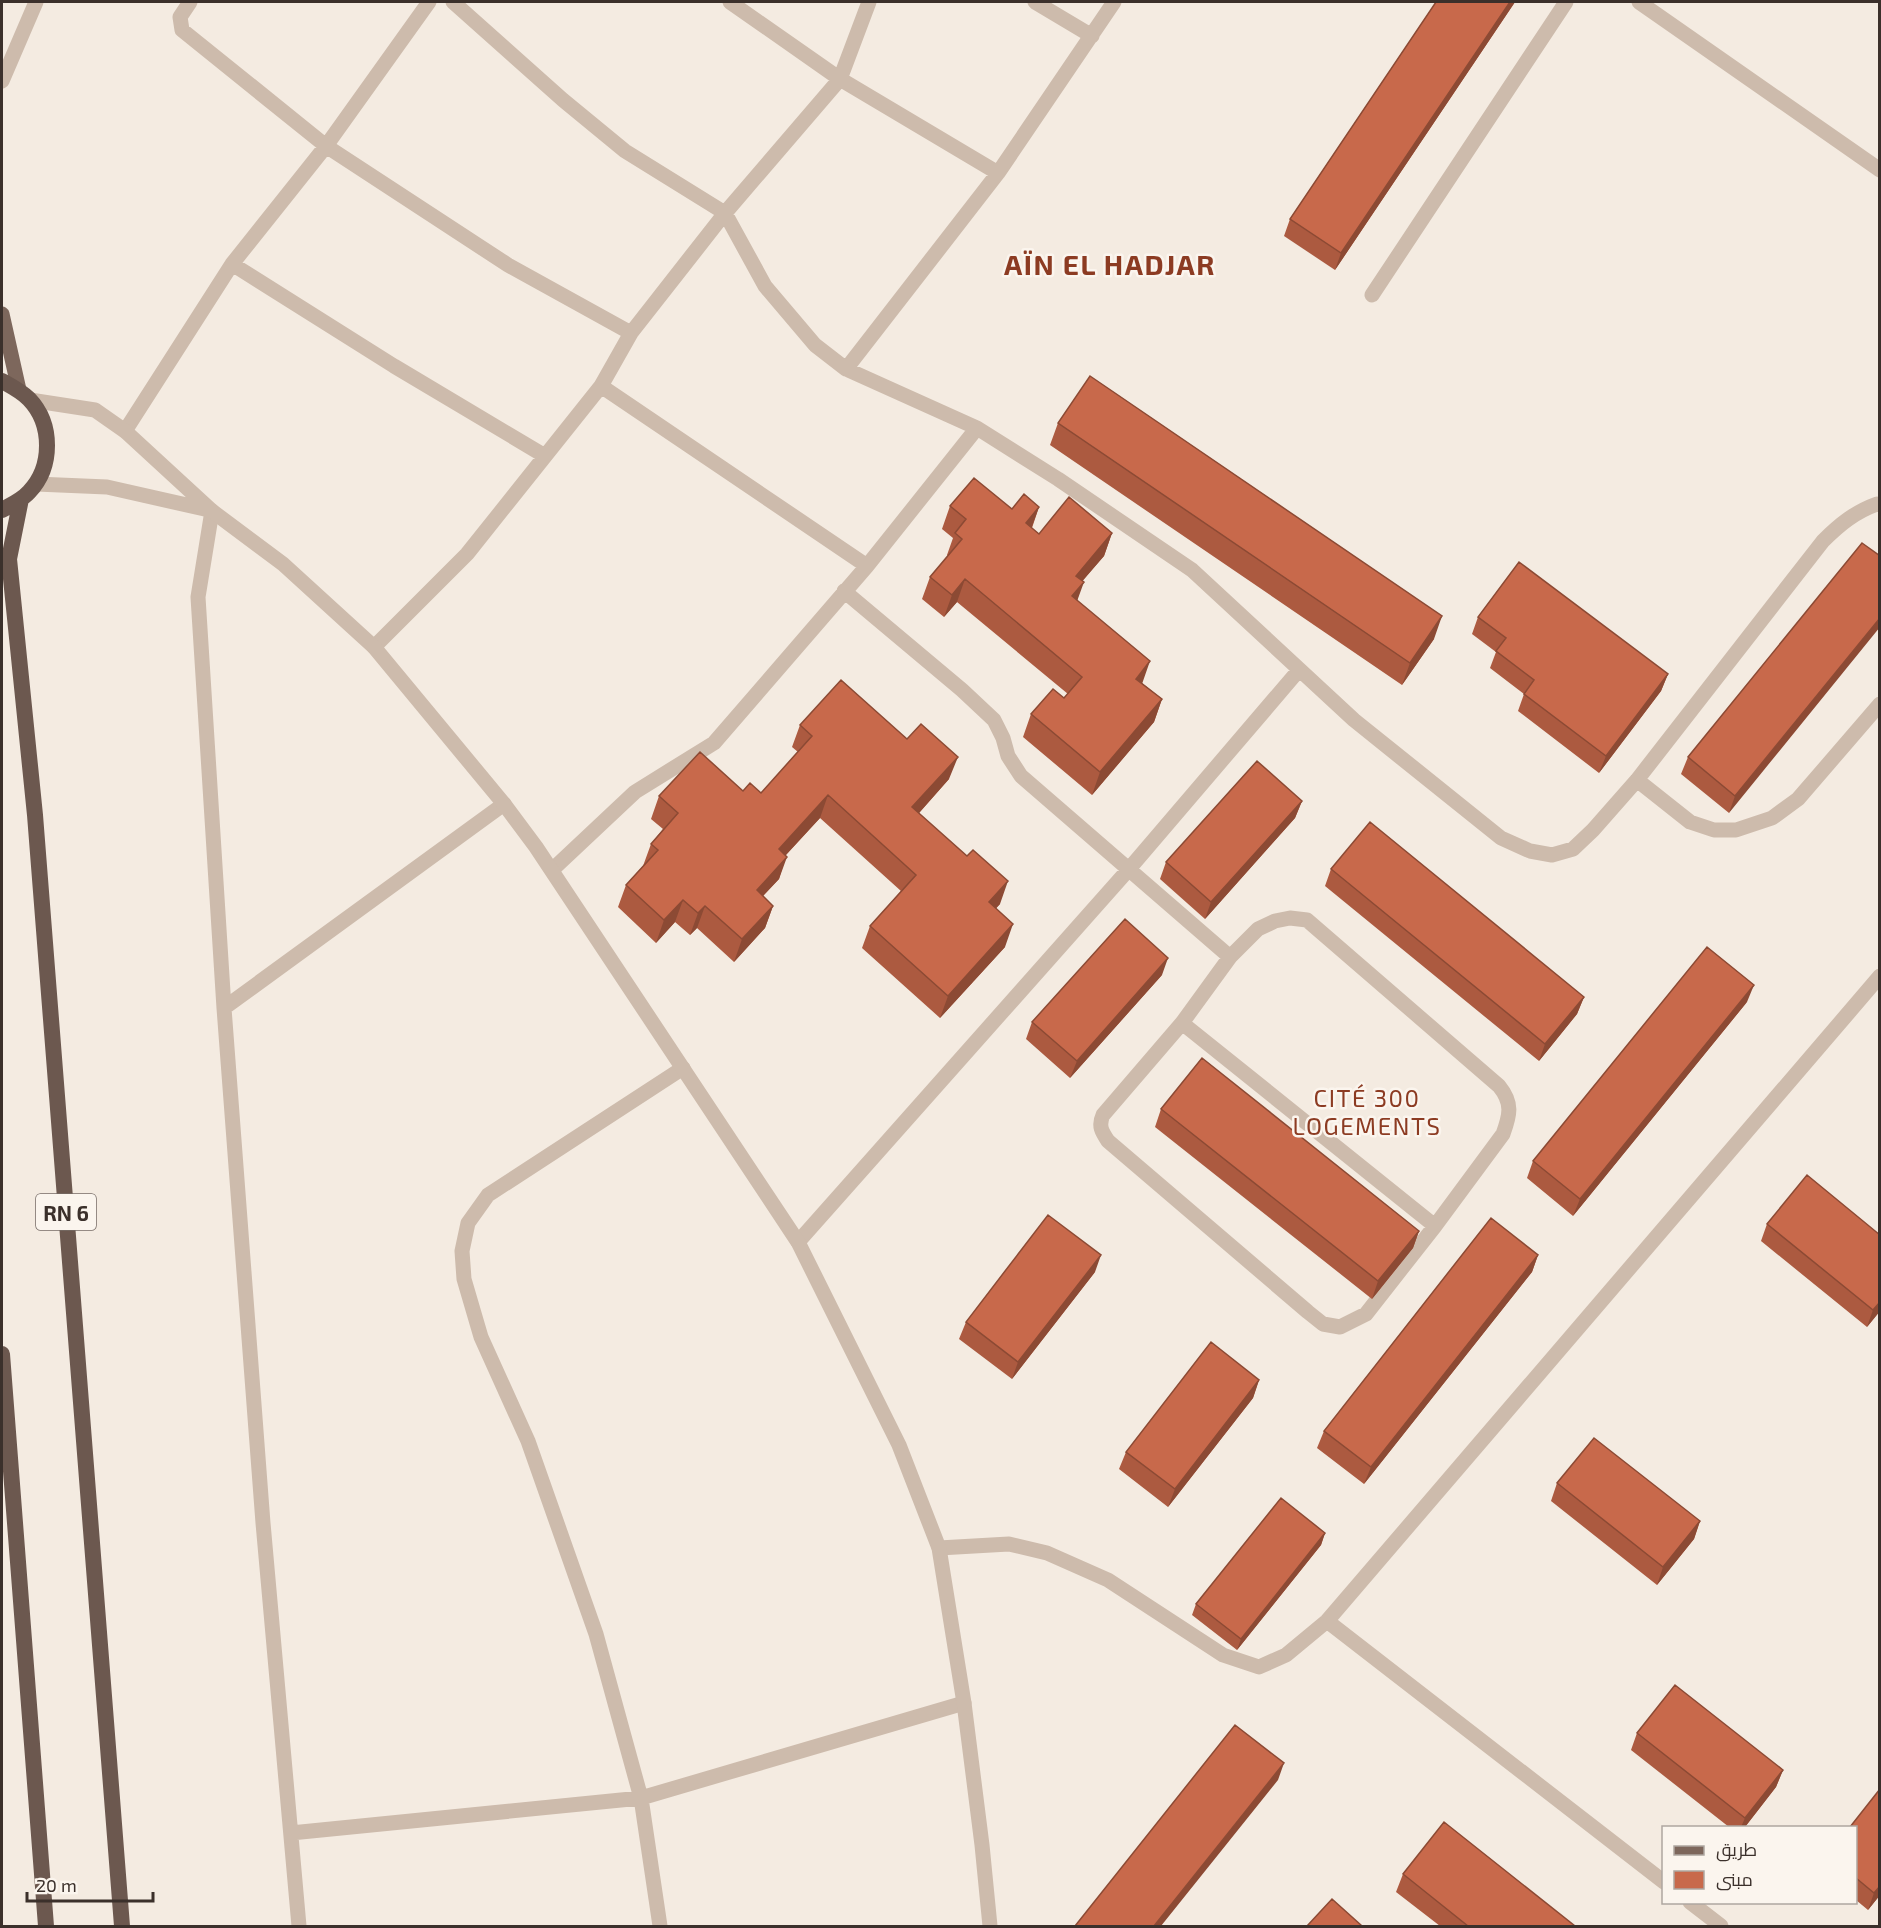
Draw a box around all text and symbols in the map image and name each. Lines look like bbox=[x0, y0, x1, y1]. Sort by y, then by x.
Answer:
district label: AÏN EL HADJAR bbox=[1004, 247, 1216, 281]
district label: CITÉ 300 LOGEMENTS bbox=[1293, 1083, 1441, 1140]
road number: RN 6 bbox=[36, 1194, 96, 1230]
legend bbox=[1662, 1826, 1857, 1904]
text: طريق bbox=[1716, 1838, 1757, 1862]
scale bar bbox=[27, 1865, 153, 1903]
text: مبنى bbox=[1716, 1868, 1753, 1891]
text: 20 m bbox=[36, 1874, 77, 1896]

